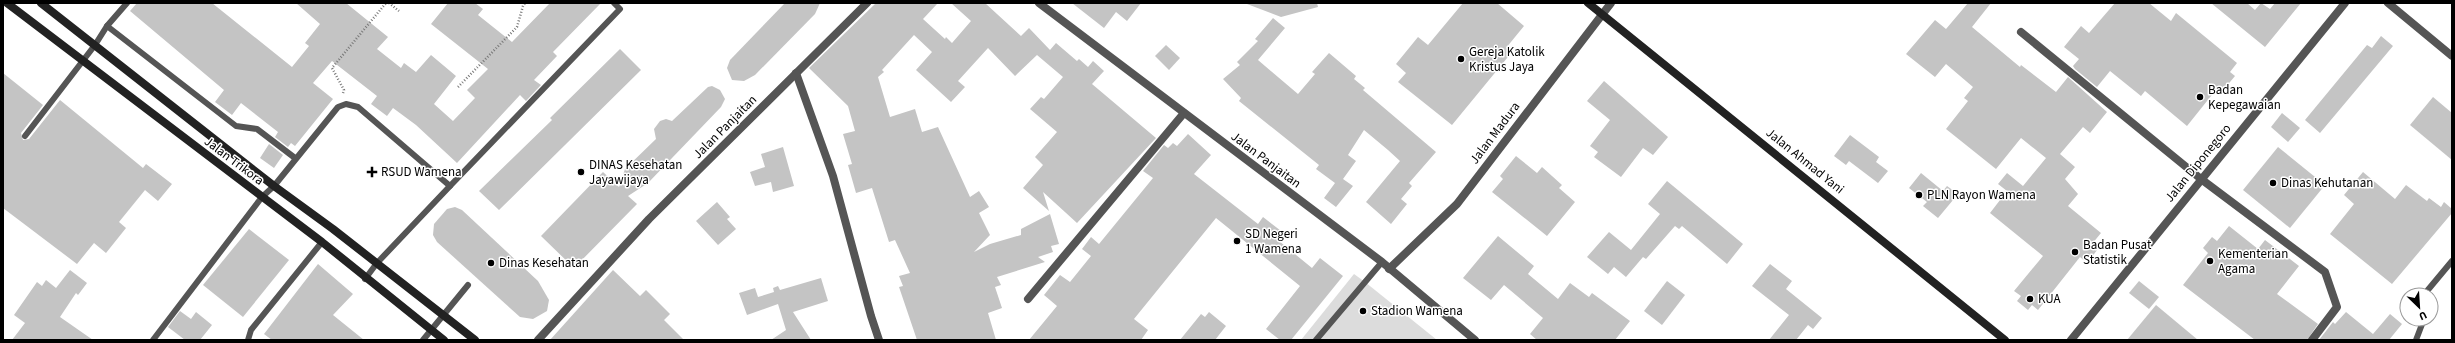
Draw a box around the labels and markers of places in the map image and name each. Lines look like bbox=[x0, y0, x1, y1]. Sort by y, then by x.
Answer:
place label: Gereja Katolik Kristus Jaya bbox=[1469, 43, 1545, 76]
marker: Gereja Katolik Kristus Jaya bbox=[1456, 54, 1466, 64]
place label: Badan Kepegawaian bbox=[2208, 81, 2281, 114]
marker: Badan Kepegawaian bbox=[2195, 92, 2205, 102]
place label: DINAS Kesehatan Jayawijaya bbox=[589, 156, 682, 189]
place label: RSUD Wamena bbox=[381, 163, 462, 181]
marker: RSUD Wamena bbox=[366, 166, 378, 178]
marker: DINAS Kesehatan Jayawijaya bbox=[576, 167, 586, 177]
place label: Dinas Kehutanan bbox=[2281, 174, 2373, 192]
marker: Dinas Kehutanan bbox=[2268, 178, 2278, 188]
place label: PLN Rayon Wamena bbox=[1927, 186, 2036, 204]
marker: PLN Rayon Wamena bbox=[1914, 190, 1924, 200]
place label: SD Negeri 1 Wamena bbox=[1245, 225, 1302, 258]
marker: SD Negeri 1 Wamena bbox=[1232, 236, 1242, 246]
place label: Badan Pusat Statistik bbox=[2083, 236, 2152, 269]
place label: Kementerian Agama bbox=[2218, 245, 2288, 278]
marker: Badan Pusat Statistik bbox=[2070, 247, 2080, 257]
place label: Dinas Kesehatan bbox=[499, 254, 589, 272]
marker: Kementerian Agama bbox=[2205, 256, 2215, 266]
marker: Dinas Kesehatan bbox=[486, 258, 496, 268]
place label: KUA bbox=[2038, 290, 2062, 308]
marker: KUA bbox=[2025, 294, 2035, 304]
place label: Stadion Wamena bbox=[1371, 302, 1463, 320]
marker: Stadion Wamena bbox=[1358, 306, 1368, 316]

